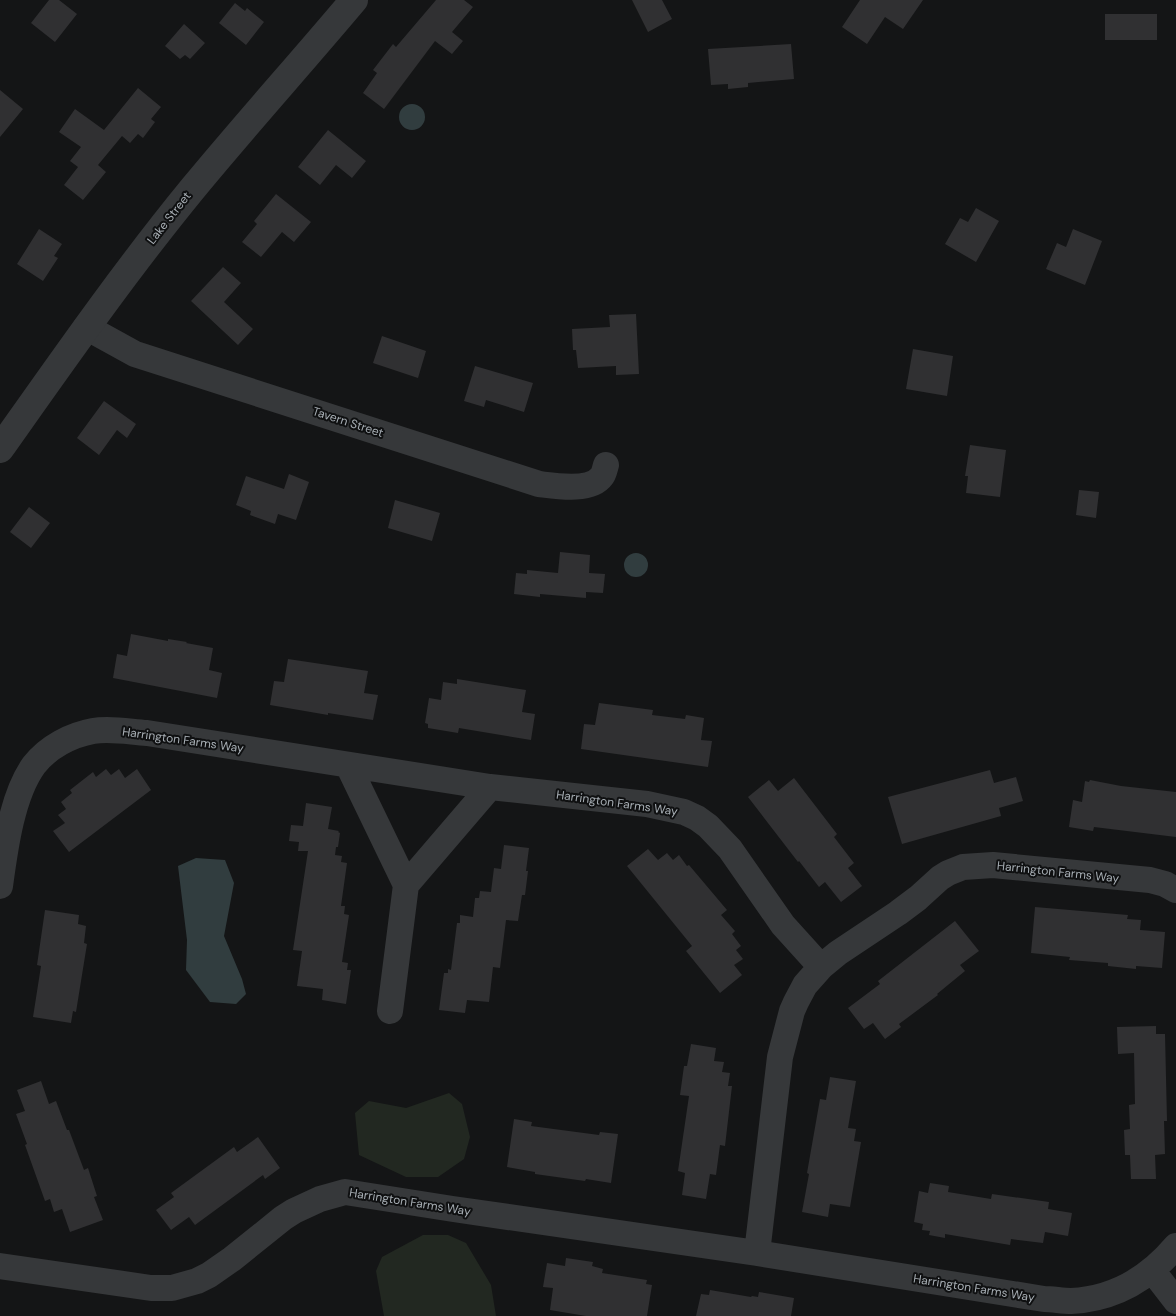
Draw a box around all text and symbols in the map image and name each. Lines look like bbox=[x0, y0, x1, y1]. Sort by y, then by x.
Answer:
street label: Lake Street bbox=[143, 188, 195, 248]
street label: Tavern Street bbox=[311, 403, 386, 441]
street label: Harrington Farms Way bbox=[121, 724, 245, 757]
street label: Harrington Farms Way bbox=[555, 787, 679, 820]
street label: Harrington Farms Way bbox=[996, 858, 1120, 886]
street label: Harrington Farms Way bbox=[348, 1184, 472, 1220]
street label: Harrington Farms Way bbox=[912, 1270, 1036, 1306]

